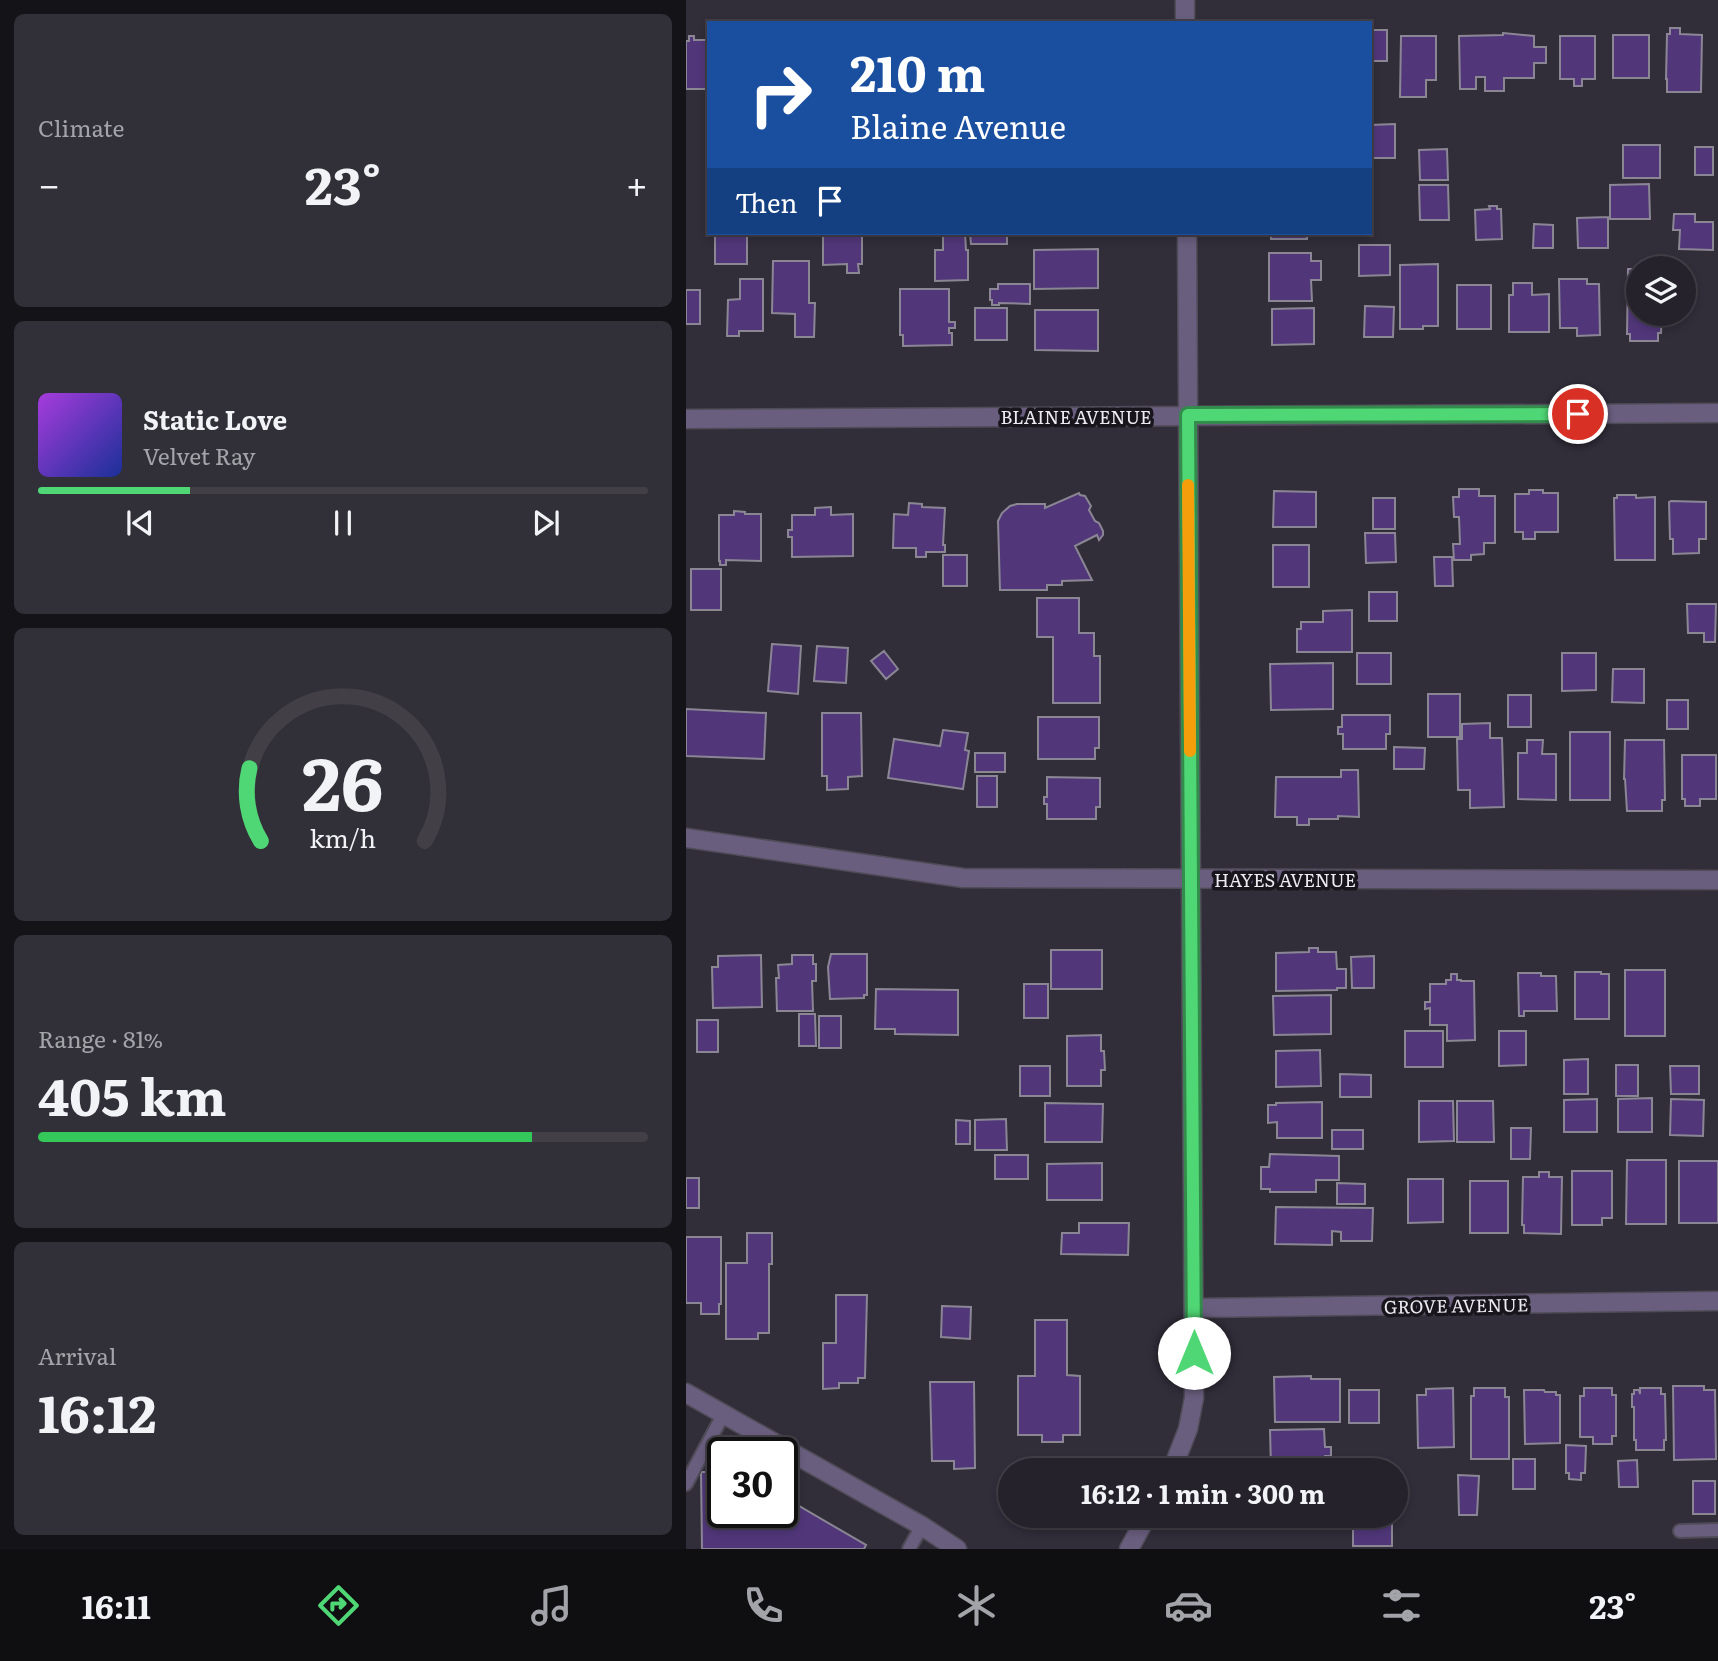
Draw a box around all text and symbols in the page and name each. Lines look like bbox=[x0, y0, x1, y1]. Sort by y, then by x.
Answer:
text: 210 m bbox=[850, 34, 985, 107]
icon: right bbox=[735, 49, 826, 140]
text: Blaine Avenue bbox=[850, 101, 1066, 149]
text: Climate bbox=[38, 110, 124, 144]
text: 23° bbox=[305, 144, 381, 221]
text: − bbox=[38, 154, 60, 211]
text: + bbox=[626, 154, 648, 211]
text: Then bbox=[735, 182, 797, 221]
icon: arrive bbox=[811, 182, 849, 220]
map controls bbox=[1626, 256, 1696, 326]
button: layers bbox=[1626, 256, 1696, 326]
pin bbox=[1548, 384, 1608, 444]
icon: arrive bbox=[1559, 395, 1597, 433]
text: Static Love bbox=[143, 399, 287, 438]
street label: BLAINE AVENUE bbox=[1000, 403, 1152, 430]
text: Velvet Ray bbox=[143, 438, 255, 472]
icon: previous bbox=[121, 504, 159, 542]
icon: pause bbox=[324, 504, 362, 542]
icon: next bbox=[527, 504, 565, 542]
text: 26 bbox=[302, 725, 384, 833]
text: km/h bbox=[310, 818, 376, 855]
street label: HAYES AVENUE bbox=[1214, 866, 1356, 893]
text: Range · 81% bbox=[38, 1021, 163, 1055]
text: 405 km bbox=[38, 1055, 226, 1132]
street label: GROVE AVENUE bbox=[1384, 1290, 1528, 1320]
position arrow bbox=[1157, 1316, 1231, 1390]
text: Arrival bbox=[38, 1338, 117, 1372]
text: 16:12 bbox=[38, 1372, 156, 1449]
speed limit sign: 30 bbox=[707, 1437, 798, 1528]
text: 16:12 · 1 min · 300 m bbox=[1081, 1473, 1325, 1512]
text: 16:11 bbox=[82, 1581, 151, 1629]
icon: directions bbox=[314, 1581, 363, 1630]
icon: music bbox=[527, 1581, 576, 1630]
icon: phone bbox=[739, 1581, 788, 1630]
icon: climate bbox=[952, 1581, 1001, 1630]
icon: car bbox=[1164, 1581, 1213, 1630]
icon: filters bbox=[1377, 1581, 1426, 1630]
text: 23° bbox=[1589, 1581, 1636, 1629]

